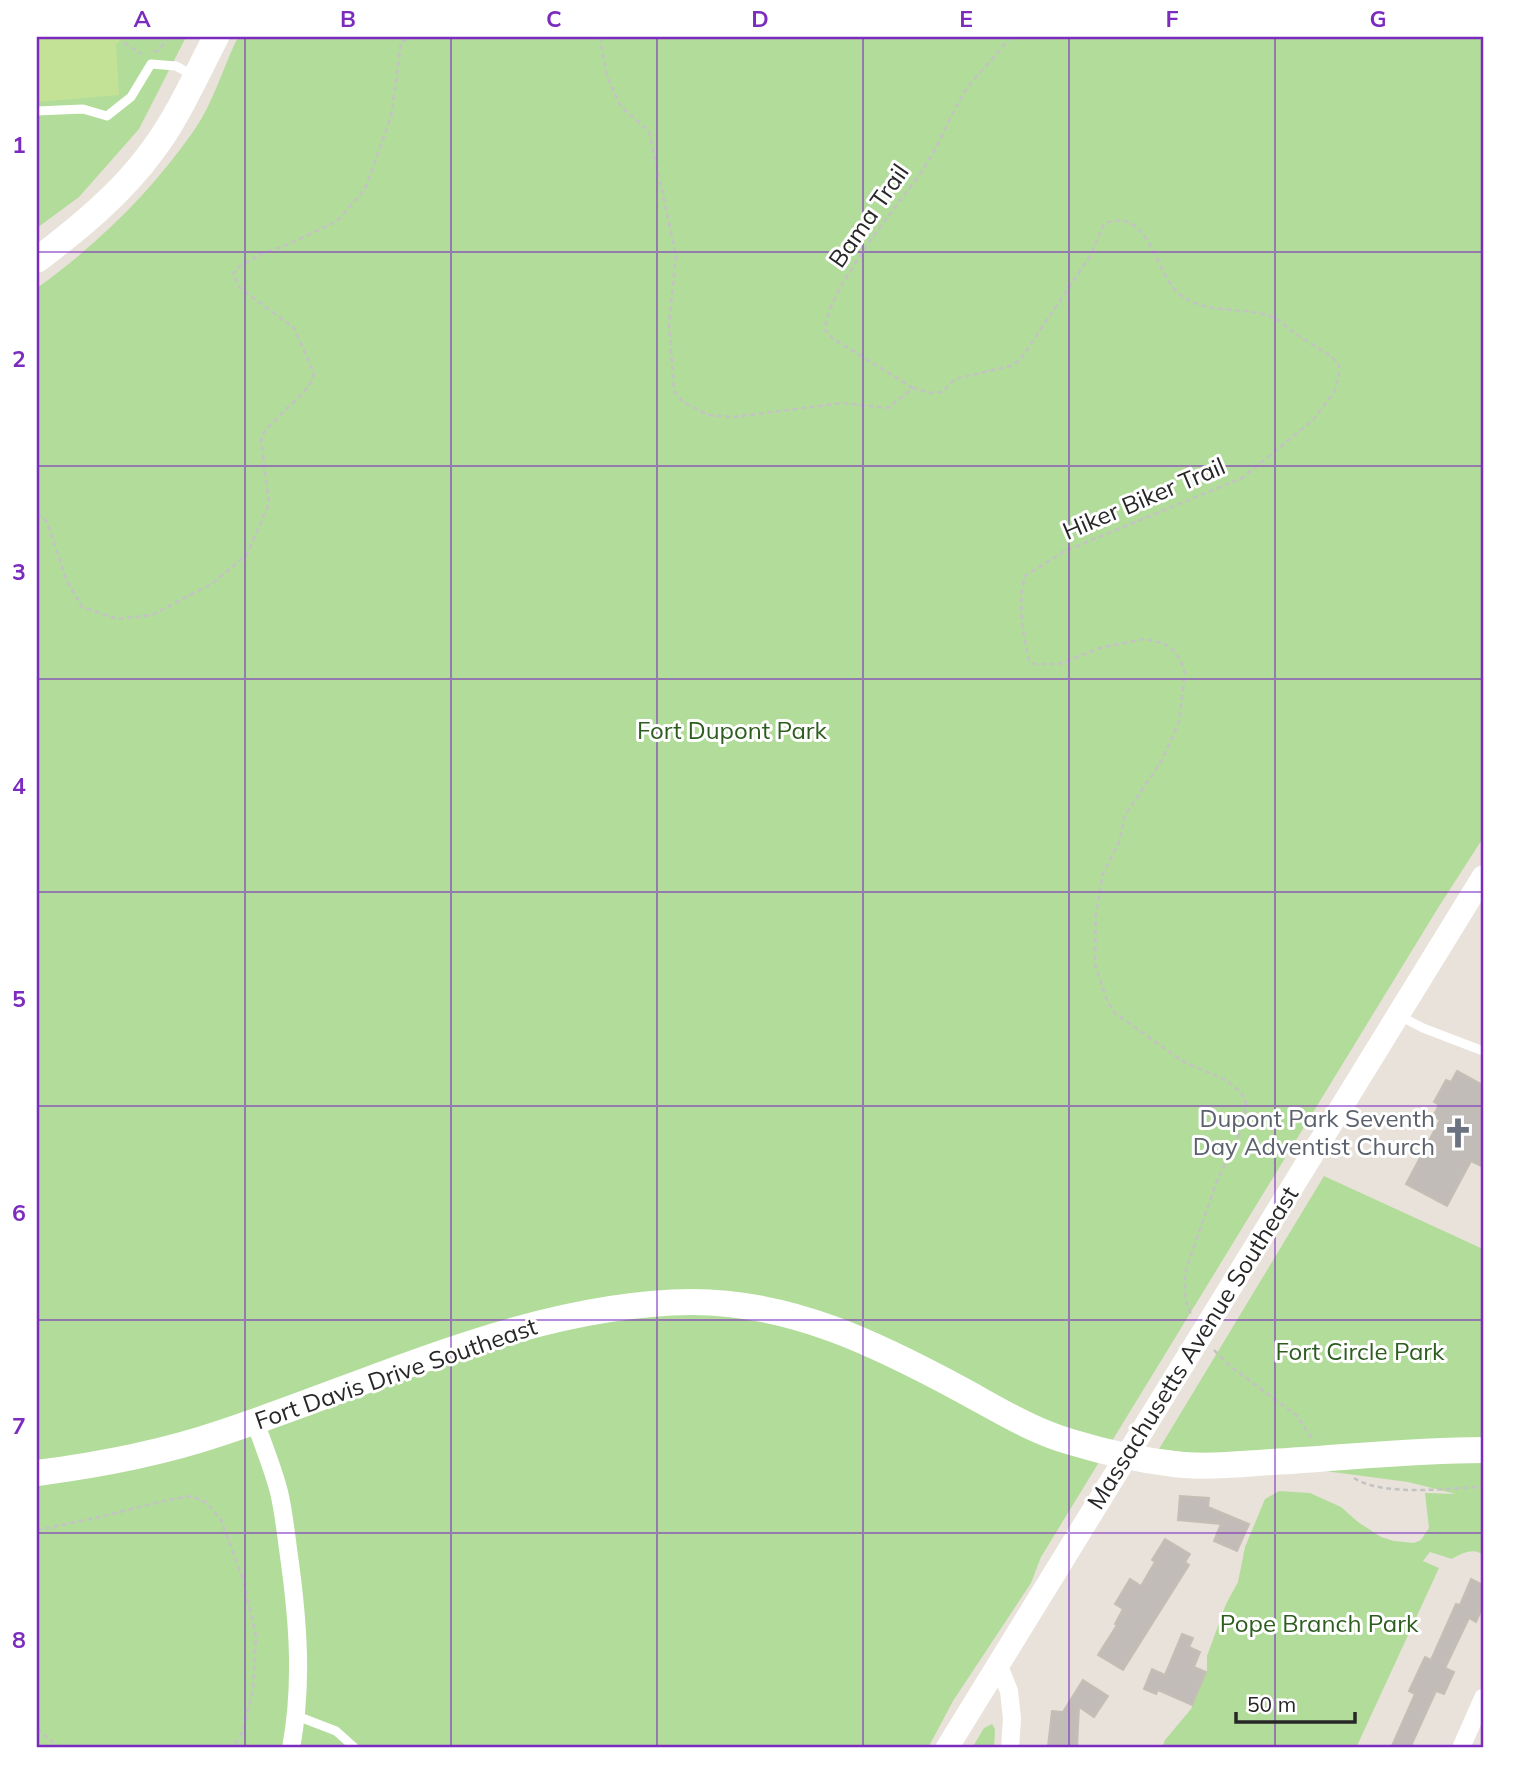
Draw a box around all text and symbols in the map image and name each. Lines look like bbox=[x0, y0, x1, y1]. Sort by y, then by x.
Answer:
text: A bbox=[133, 4, 151, 33]
text: B bbox=[340, 4, 356, 33]
text: C bbox=[546, 4, 562, 33]
text: D bbox=[751, 4, 769, 33]
text: E bbox=[959, 4, 973, 33]
text: F bbox=[1165, 4, 1179, 33]
text: G bbox=[1369, 4, 1387, 33]
text: 1 bbox=[12, 130, 26, 159]
street label: Bama Trail bbox=[822, 158, 915, 273]
text: 2 bbox=[12, 344, 26, 373]
street label: Hiker Biker Trail bbox=[1058, 450, 1229, 546]
text: 3 bbox=[12, 557, 26, 586]
park label: Fort Dupont Park bbox=[637, 715, 828, 745]
text: 4 bbox=[12, 771, 26, 800]
text: 5 bbox=[12, 984, 26, 1013]
place label: Dupont Park Seventh Day Adventist Church bbox=[1193, 1103, 1435, 1161]
church icon: Dupont Park Seventh Day Adventist Church bbox=[1441, 1116, 1475, 1150]
street label: Massachusetts Avenue Southeast bbox=[1080, 1180, 1304, 1514]
text: 6 bbox=[12, 1198, 26, 1227]
street label: Fort Davis Drive Southeast bbox=[251, 1311, 541, 1435]
park label: Fort Circle Park bbox=[1276, 1336, 1445, 1366]
text: 7 bbox=[12, 1411, 26, 1440]
park label: Pope Branch Park bbox=[1220, 1608, 1419, 1638]
text: 8 bbox=[12, 1625, 26, 1654]
scale bar bbox=[1236, 1680, 1356, 1724]
text: 50 m bbox=[1247, 1691, 1296, 1717]

